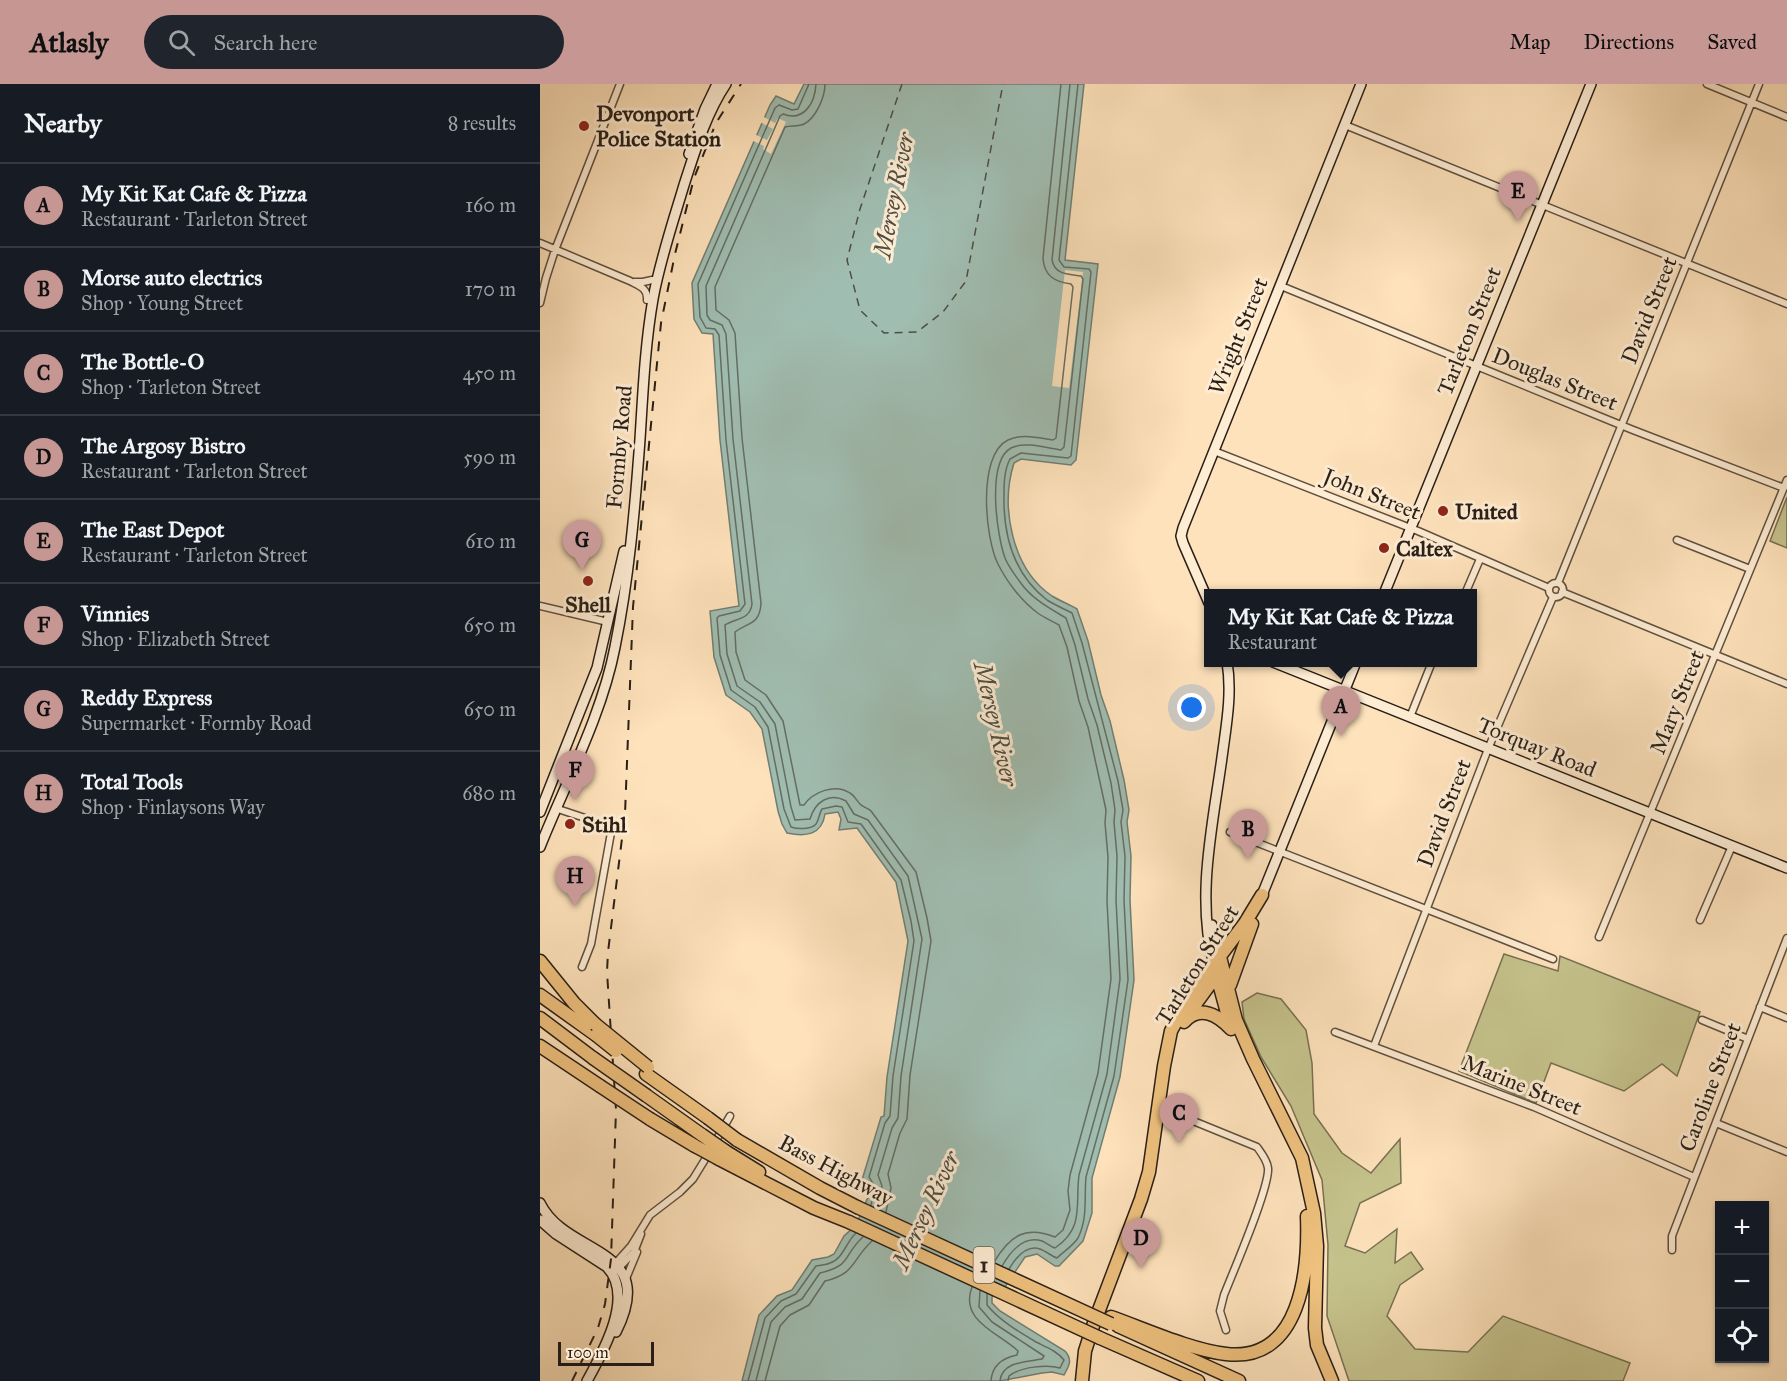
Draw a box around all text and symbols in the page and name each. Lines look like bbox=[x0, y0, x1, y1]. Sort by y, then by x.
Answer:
search box bbox=[144, 15, 564, 69]
text: Atlasly bbox=[30, 25, 108, 60]
icon: search bbox=[165, 26, 198, 59]
text: Search here bbox=[213, 29, 317, 56]
text: Map bbox=[1510, 29, 1551, 55]
text: Directions bbox=[1584, 29, 1674, 55]
text: Saved bbox=[1707, 29, 1757, 55]
place label: Devonport Police Station bbox=[596, 100, 721, 152]
text: Nearby bbox=[24, 107, 102, 139]
text: 8 results bbox=[448, 111, 516, 135]
marker: Devonport Police Station bbox=[577, 119, 591, 133]
water label: Mersey River bbox=[867, 128, 921, 262]
pin: E bbox=[1498, 172, 1538, 221]
text: My Kit Kat Cafe & Pizza bbox=[81, 180, 307, 207]
text: A bbox=[37, 193, 50, 217]
text: 160 m bbox=[465, 193, 516, 217]
text: Restaurant · Tarleton Street bbox=[81, 207, 308, 231]
street label: David Street bbox=[1615, 252, 1683, 368]
street label: Tarleton Street bbox=[1431, 262, 1507, 399]
text: Morse auto electrics bbox=[81, 264, 262, 291]
street label: Wright Street bbox=[1202, 273, 1274, 398]
text: B bbox=[37, 277, 50, 301]
text: 170 m bbox=[465, 277, 516, 301]
text: Shop · Young Street bbox=[81, 291, 243, 315]
street label: Douglas Street bbox=[1488, 342, 1622, 417]
text: The Bottle-O bbox=[81, 348, 204, 375]
text: C bbox=[37, 361, 50, 385]
text: 450 m bbox=[463, 361, 516, 385]
text: Shop · Tarleton Street bbox=[81, 375, 261, 399]
street label: Formby Road bbox=[600, 384, 638, 510]
text: The Argosy Bistro bbox=[81, 432, 246, 459]
text: D bbox=[36, 445, 51, 469]
text: 590 m bbox=[463, 445, 516, 469]
text: Restaurant · Tarleton Street bbox=[81, 459, 308, 483]
street label: John Street bbox=[1317, 461, 1425, 526]
place label: United bbox=[1455, 498, 1519, 525]
marker: United bbox=[1436, 504, 1450, 518]
text: The East Depot bbox=[81, 516, 224, 543]
pin: G bbox=[562, 520, 602, 570]
text: E bbox=[36, 529, 51, 553]
text: 610 m bbox=[465, 529, 516, 553]
place label: Caltex bbox=[1396, 535, 1453, 562]
marker: Caltex bbox=[1377, 541, 1391, 555]
text: Restaurant · Tarleton Street bbox=[81, 543, 308, 567]
marker: Shell bbox=[581, 574, 595, 588]
popup bbox=[1204, 589, 1477, 667]
place label: Shell bbox=[565, 591, 612, 618]
text: Vinnies bbox=[81, 600, 149, 627]
text: My Kit Kat Cafe & Pizza bbox=[1228, 603, 1453, 630]
text: F bbox=[37, 613, 50, 637]
text: 650 m bbox=[464, 613, 516, 637]
text: Shop · Elizabeth Street bbox=[81, 627, 270, 651]
text: Restaurant bbox=[1228, 630, 1317, 654]
street label: Mary Street bbox=[1644, 646, 1710, 758]
water label: Mersey River bbox=[967, 657, 1025, 791]
text: Reddy Express bbox=[81, 684, 212, 711]
pin: A bbox=[1322, 686, 1360, 736]
your location bbox=[1177, 693, 1206, 722]
text: G bbox=[36, 697, 51, 721]
text: 650 m bbox=[464, 697, 516, 721]
text: Supermarket · Formby Road bbox=[81, 711, 312, 735]
street label: Torquay Road bbox=[1474, 711, 1600, 783]
pin: F bbox=[555, 750, 594, 800]
street label: David Street bbox=[1411, 755, 1477, 871]
text: Total Tools bbox=[81, 768, 183, 795]
text: H bbox=[35, 781, 52, 805]
text: 680 m bbox=[462, 781, 516, 805]
text: Shop · Finlaysons Way bbox=[81, 795, 265, 819]
pin: B bbox=[1228, 810, 1268, 859]
place label: Stihl bbox=[582, 811, 628, 838]
marker: Stihl bbox=[563, 817, 577, 831]
pin: H bbox=[555, 856, 594, 906]
street label: Tarleton Street bbox=[1149, 900, 1245, 1030]
street label: Caroline Street bbox=[1673, 1018, 1747, 1155]
street label: Marine Street bbox=[1458, 1049, 1586, 1121]
pin: C bbox=[1160, 1094, 1198, 1143]
street label: Bass Highway bbox=[774, 1129, 898, 1212]
water label: Mersey River bbox=[885, 1145, 967, 1276]
map controls bbox=[1715, 1201, 1769, 1363]
button: + bbox=[1715, 1201, 1769, 1255]
pin: D bbox=[1122, 1218, 1160, 1268]
road number: 1 bbox=[974, 1247, 994, 1283]
button: − bbox=[1715, 1255, 1769, 1309]
button: locate bbox=[1715, 1309, 1769, 1363]
scale bar bbox=[558, 1339, 654, 1366]
text: 100 m bbox=[567, 1343, 609, 1362]

